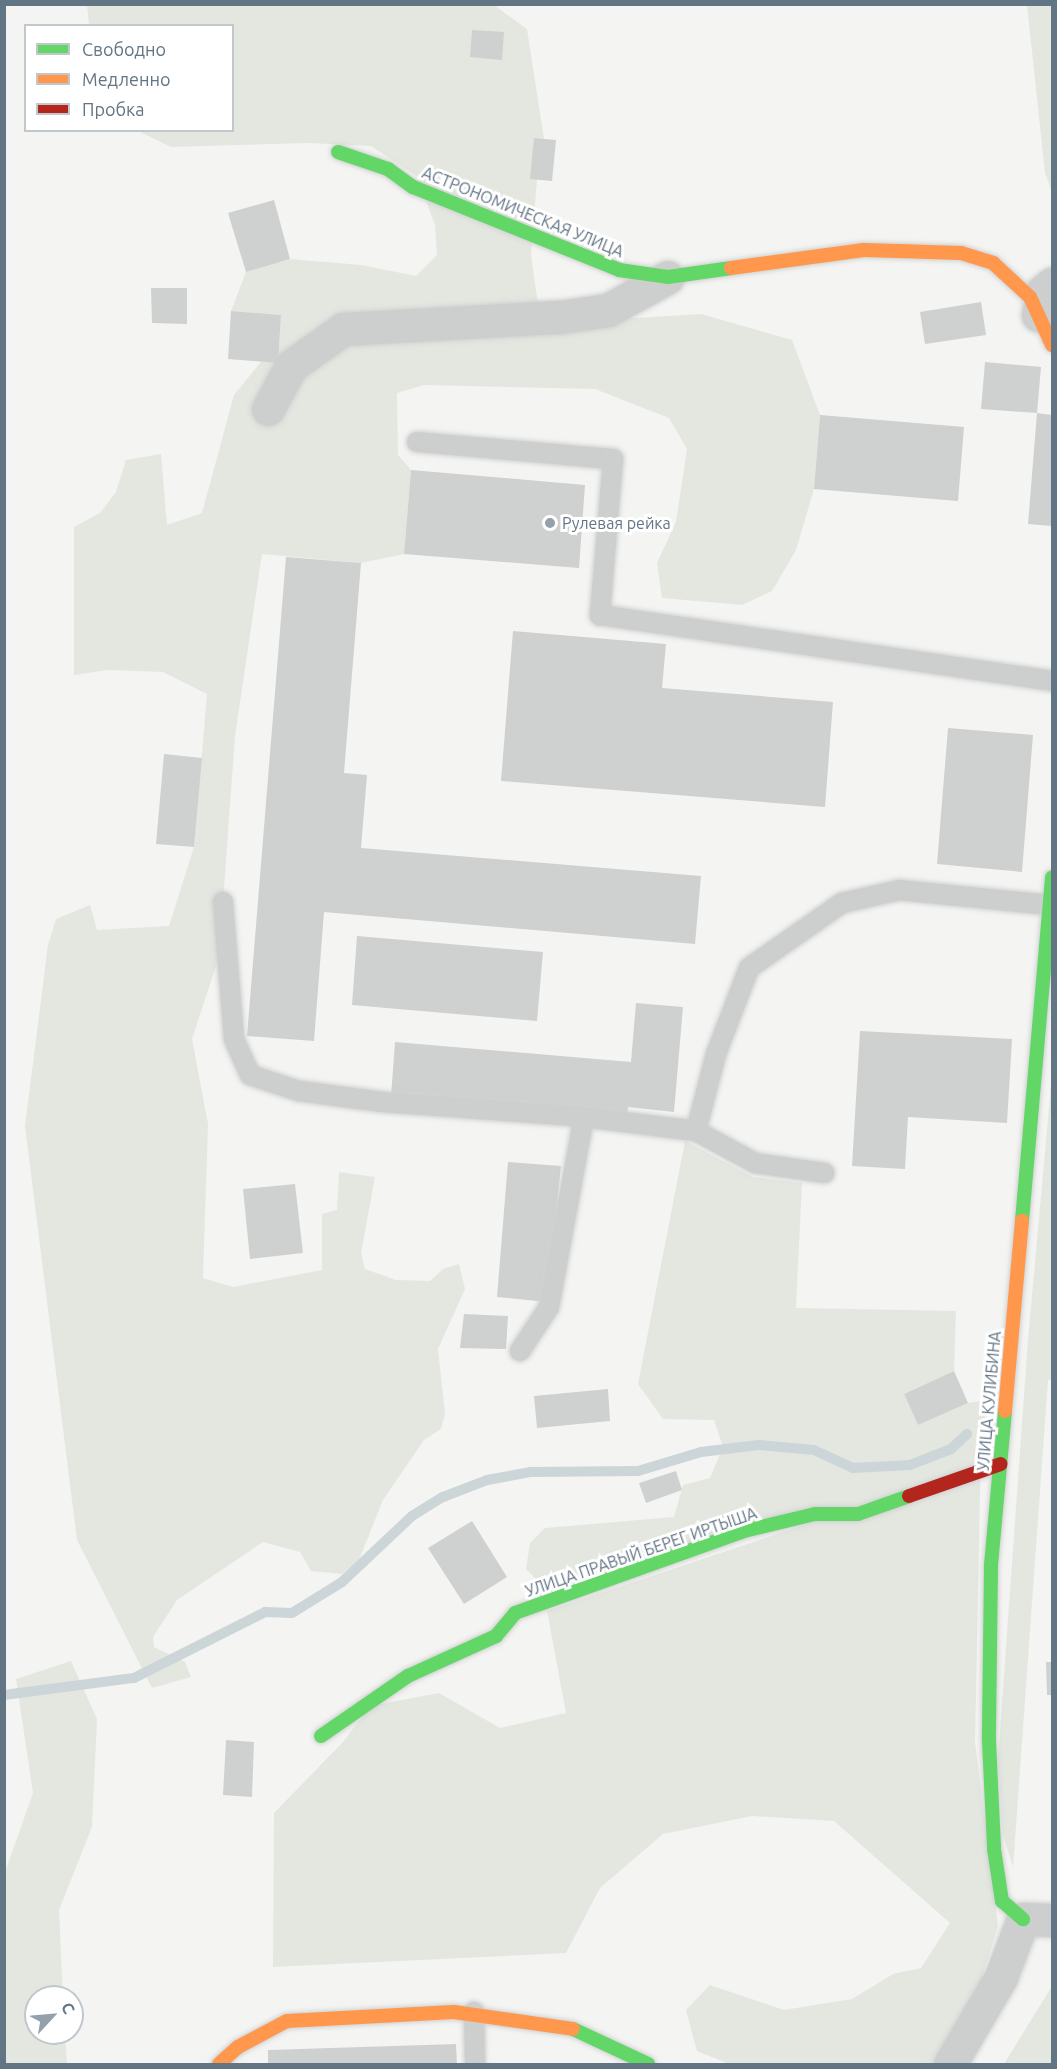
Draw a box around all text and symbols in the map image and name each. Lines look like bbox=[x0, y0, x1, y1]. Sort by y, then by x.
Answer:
legend bbox=[24, 24, 234, 132]
text: Свободно bbox=[82, 39, 166, 59]
text: Медленно bbox=[82, 69, 171, 89]
text: Пробка bbox=[82, 99, 145, 119]
street label: АСТРОНОМИЧЕСКАЯ УЛИЦА bbox=[419, 163, 627, 261]
place label: Рулевая рейка bbox=[562, 513, 671, 533]
marker: Рулевая рейка bbox=[543, 516, 557, 530]
street label: УЛИЦА КУЛИБИНА bbox=[973, 1330, 1005, 1472]
street label: УЛИЦА ПРАВЫЙ БЕРЕГ ИРТЫША bbox=[523, 1503, 759, 1601]
north arrow bbox=[24, 1985, 84, 2045]
text: С bbox=[58, 1999, 79, 2017]

